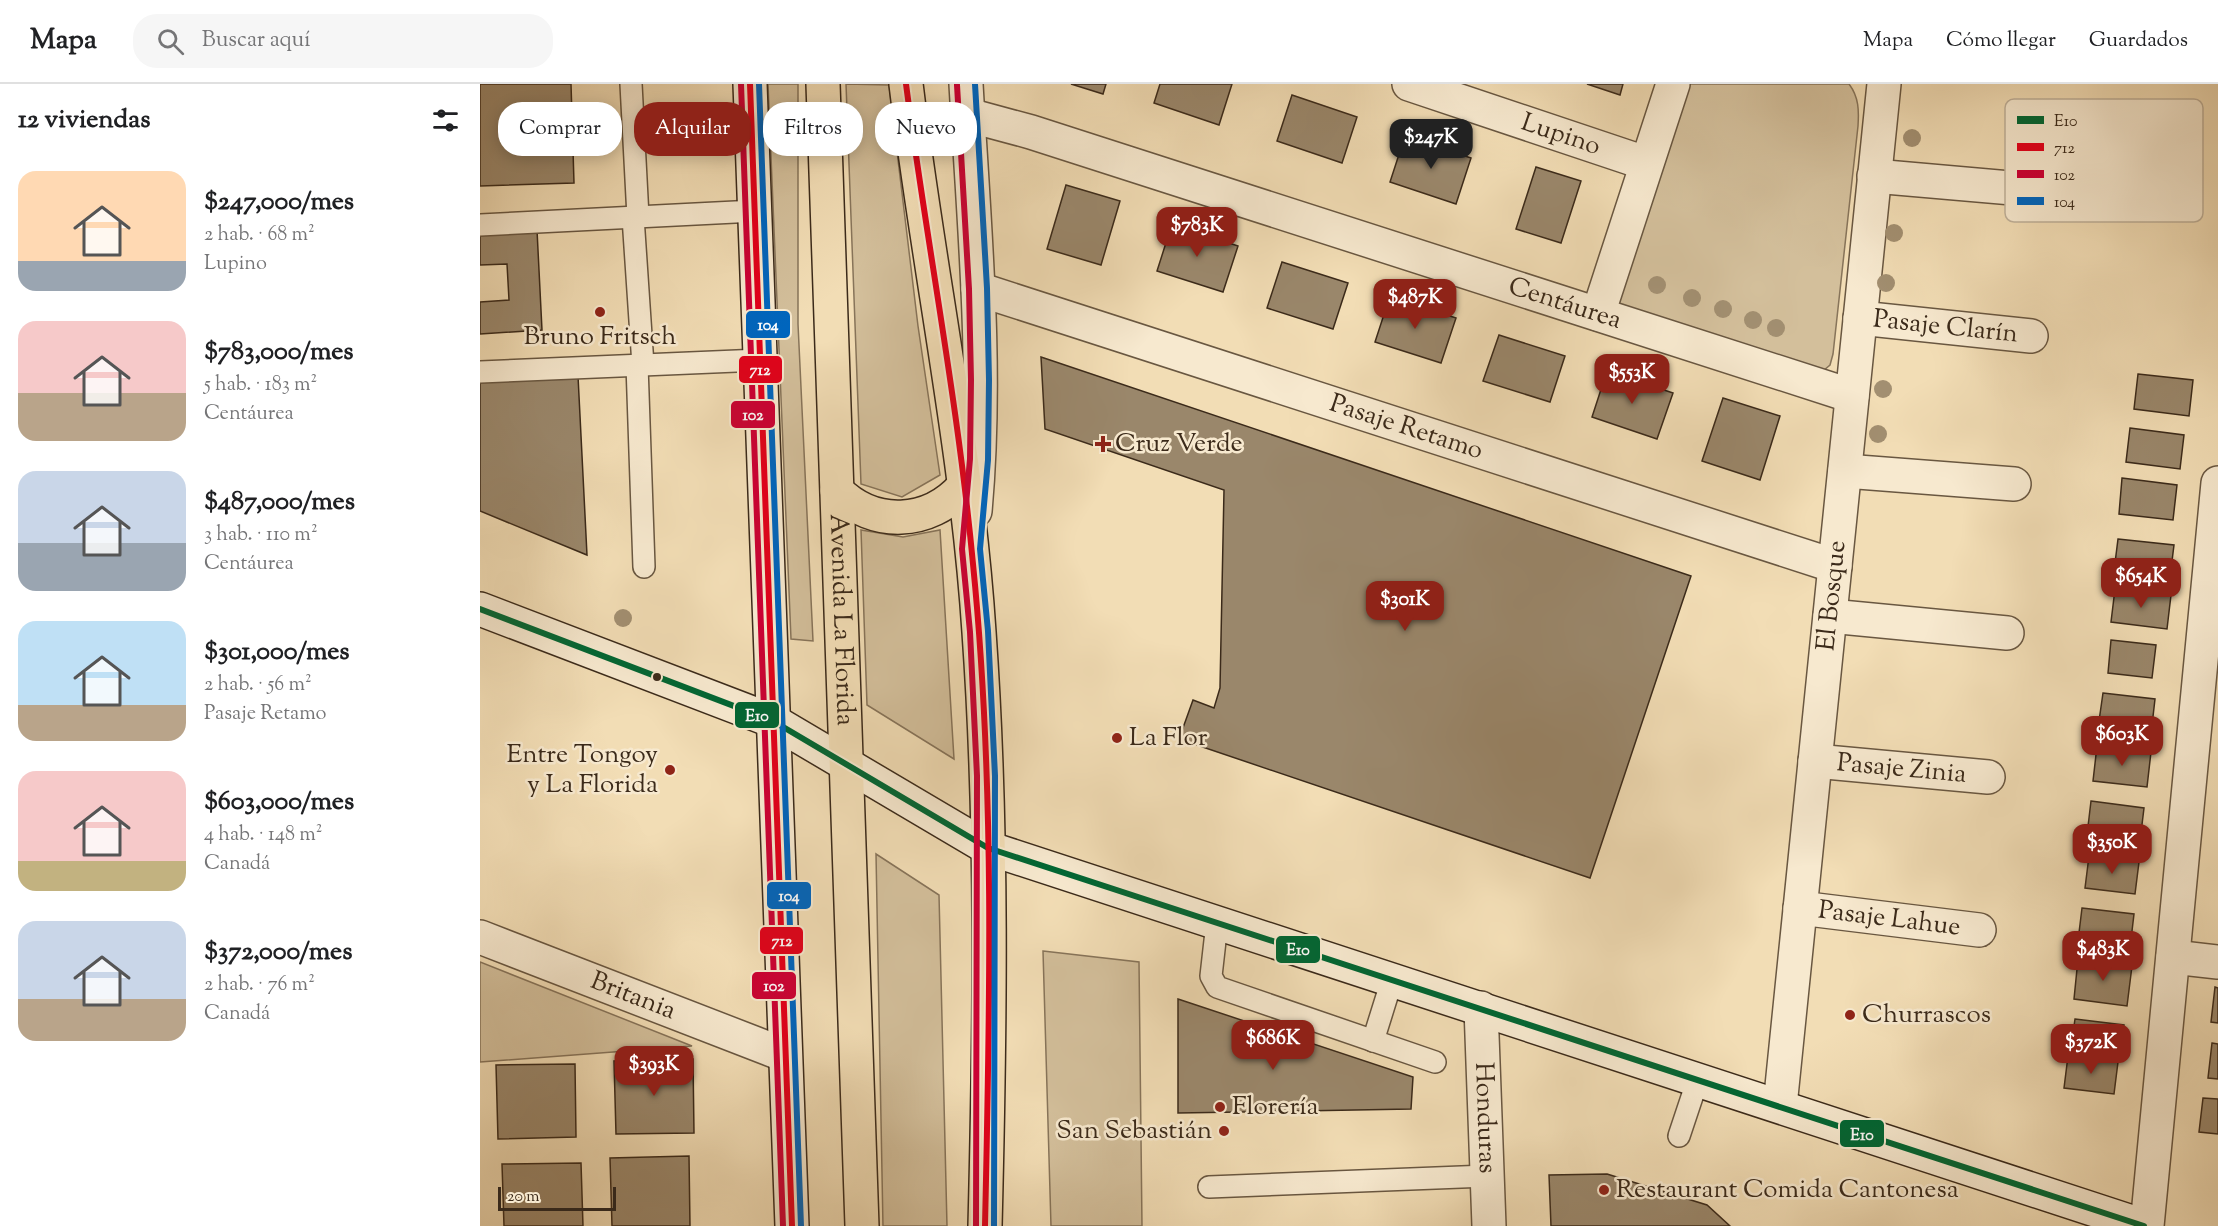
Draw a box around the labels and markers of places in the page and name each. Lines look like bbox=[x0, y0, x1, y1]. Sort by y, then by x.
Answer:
pin: $247K bbox=[1389, 119, 1473, 170]
pin: $783K bbox=[1155, 207, 1239, 258]
pin: $487K bbox=[1373, 279, 1457, 330]
marker: Bruno Fritsch bbox=[593, 305, 607, 319]
place label: Bruno Fritsch bbox=[524, 319, 676, 356]
pin: $553K bbox=[1590, 354, 1674, 405]
place label: Cruz Verde bbox=[1115, 426, 1243, 463]
marker: Cruz Verde bbox=[1096, 437, 1110, 451]
pin: $654K bbox=[2099, 558, 2183, 609]
pin: $301K bbox=[1363, 581, 1447, 632]
unlabelled marker bbox=[651, 671, 663, 683]
pin: $603K bbox=[2080, 716, 2164, 767]
place label: La Flor bbox=[1129, 720, 1208, 757]
marker: La Flor bbox=[1110, 731, 1124, 745]
place label: Entre Tongoy y La Florida bbox=[507, 737, 658, 804]
marker: Entre Tongoy y La Florida bbox=[663, 763, 677, 777]
pin: $350K bbox=[2070, 824, 2154, 875]
pin: $483K bbox=[2061, 931, 2145, 982]
place label: Churrascos bbox=[1862, 997, 1991, 1034]
marker: Churrascos bbox=[1843, 1008, 1857, 1022]
pin: $686K bbox=[1231, 1020, 1315, 1071]
pin: $372K bbox=[2049, 1024, 2133, 1075]
pin: $393K bbox=[612, 1046, 696, 1097]
place label: Florería bbox=[1232, 1089, 1319, 1126]
marker: Florería bbox=[1213, 1100, 1227, 1114]
place label: San Sebastián bbox=[1056, 1113, 1212, 1150]
marker: San Sebastián bbox=[1217, 1124, 1231, 1138]
place label: Restaurant Comida Cantonesa bbox=[1616, 1172, 1959, 1209]
marker: Restaurant Comida Cantonesa bbox=[1597, 1183, 1611, 1197]

